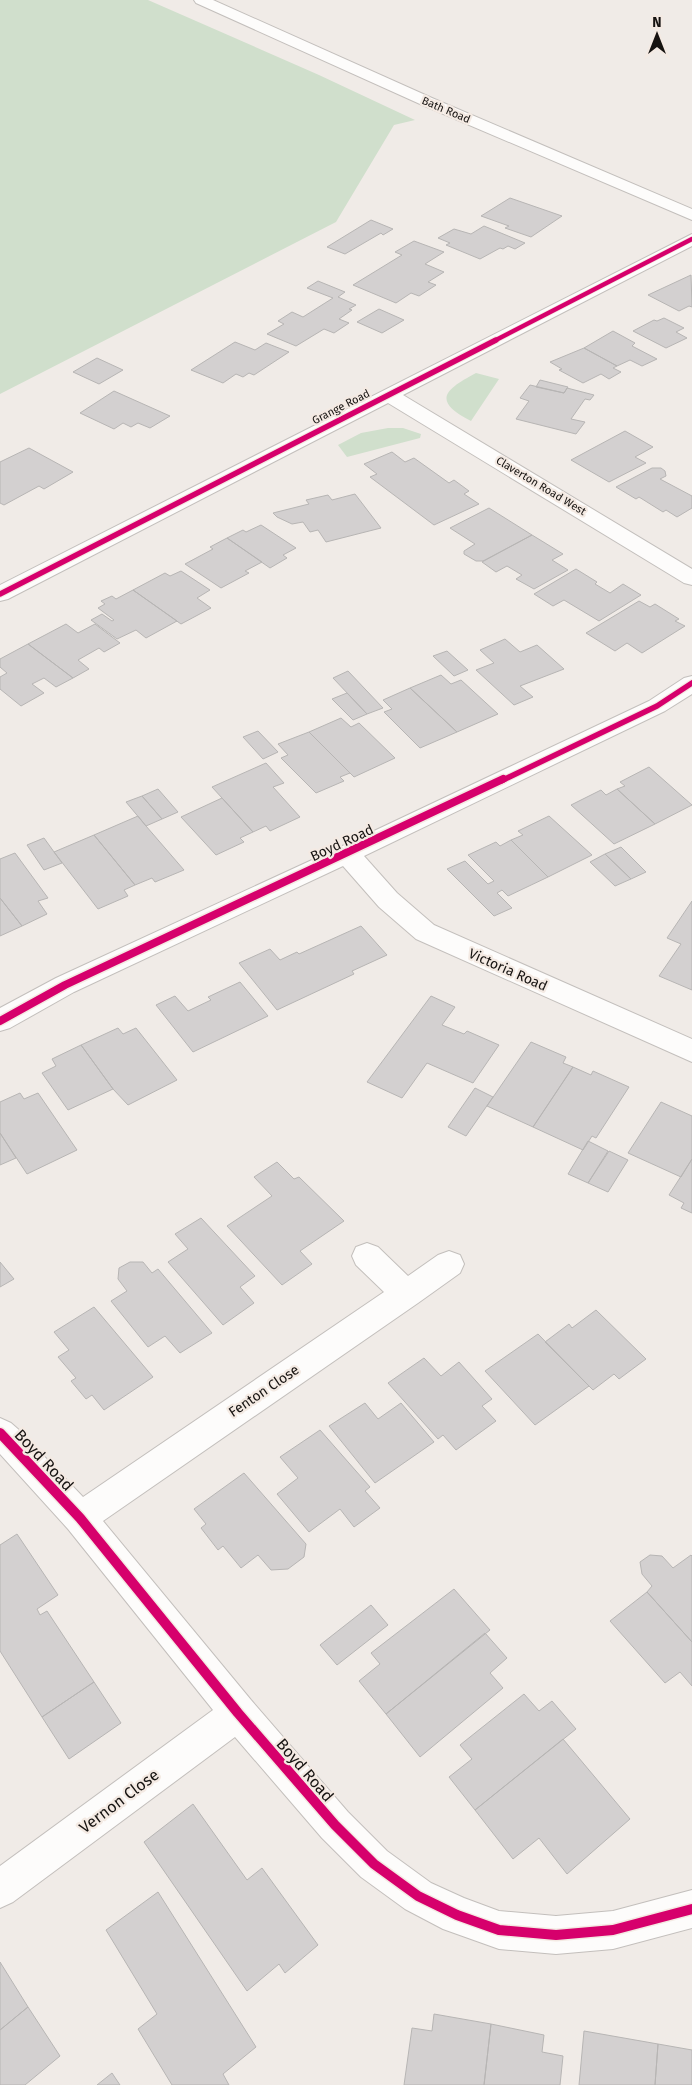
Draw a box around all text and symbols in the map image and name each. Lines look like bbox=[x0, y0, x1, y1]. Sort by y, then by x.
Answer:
north arrow bbox=[632, 10, 682, 60]
text: N bbox=[652, 14, 662, 31]
street label: Bath Road bbox=[420, 94, 472, 126]
street label: Grange Road bbox=[310, 387, 372, 427]
street label: Claverton Road West bbox=[494, 454, 588, 518]
street label: Boyd Road bbox=[308, 821, 376, 865]
street label: Victoria Road bbox=[466, 945, 550, 995]
street label: Fenton Close bbox=[226, 1361, 302, 1421]
street label: Boyd Road bbox=[11, 1425, 77, 1495]
street label: Boyd Road bbox=[272, 1735, 338, 1805]
street label: Vernon Close bbox=[75, 1765, 163, 1837]

